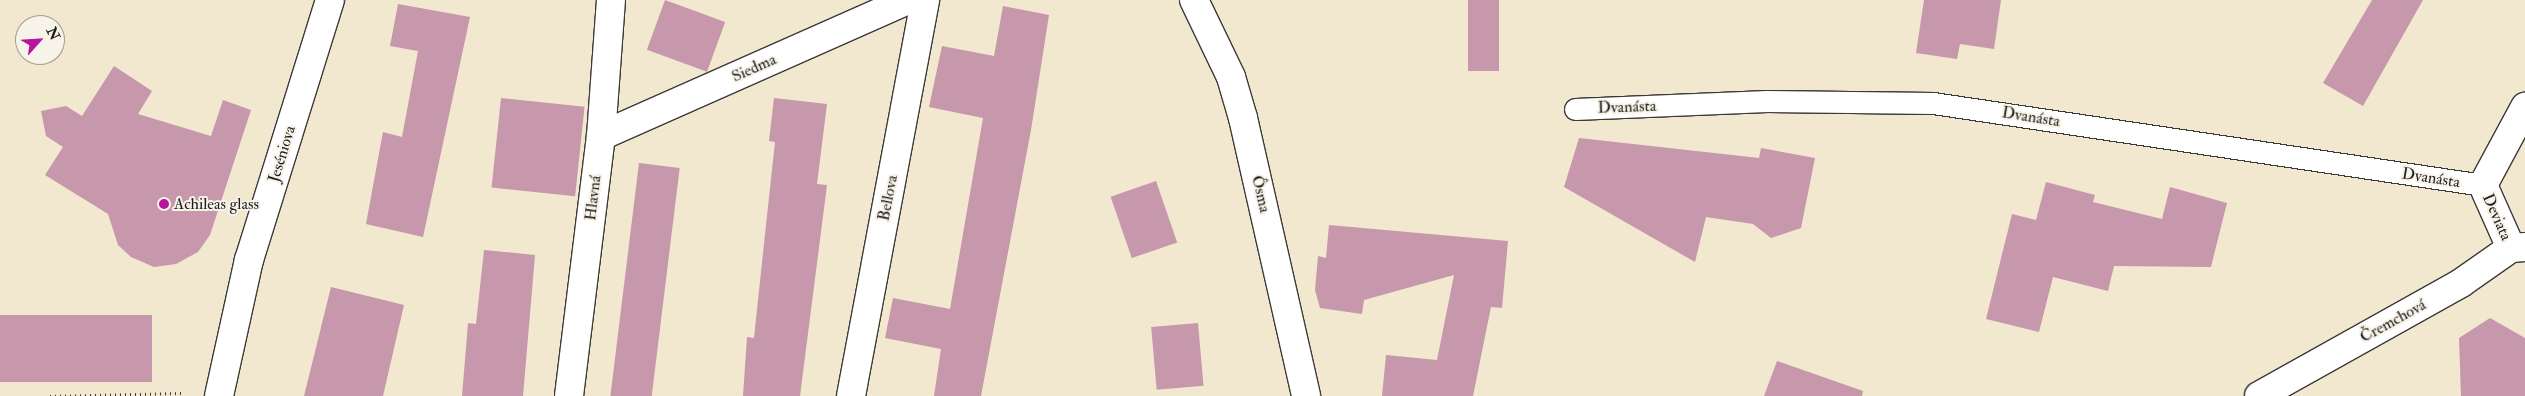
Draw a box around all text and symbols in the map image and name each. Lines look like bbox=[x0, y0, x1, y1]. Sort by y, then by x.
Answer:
north arrow bbox=[15, 15, 65, 65]
text: N bbox=[43, 24, 63, 43]
street label: Siedma bbox=[729, 50, 779, 86]
street label: Dvanásta bbox=[1597, 96, 1657, 118]
street label: Dvanásta bbox=[2001, 103, 2061, 131]
street label: Jeséniova bbox=[264, 123, 300, 185]
street label: Dvanásta bbox=[2401, 164, 2461, 192]
street label: Bellova bbox=[874, 173, 902, 223]
street label: Hlavná bbox=[581, 174, 605, 222]
street label: Ôsma bbox=[1247, 174, 1275, 214]
street label: Deviata bbox=[2478, 191, 2516, 243]
place label: Achileas glass bbox=[174, 194, 259, 214]
marker: Achileas glass bbox=[158, 198, 170, 210]
street label: Čremchová bbox=[2357, 295, 2429, 347]

